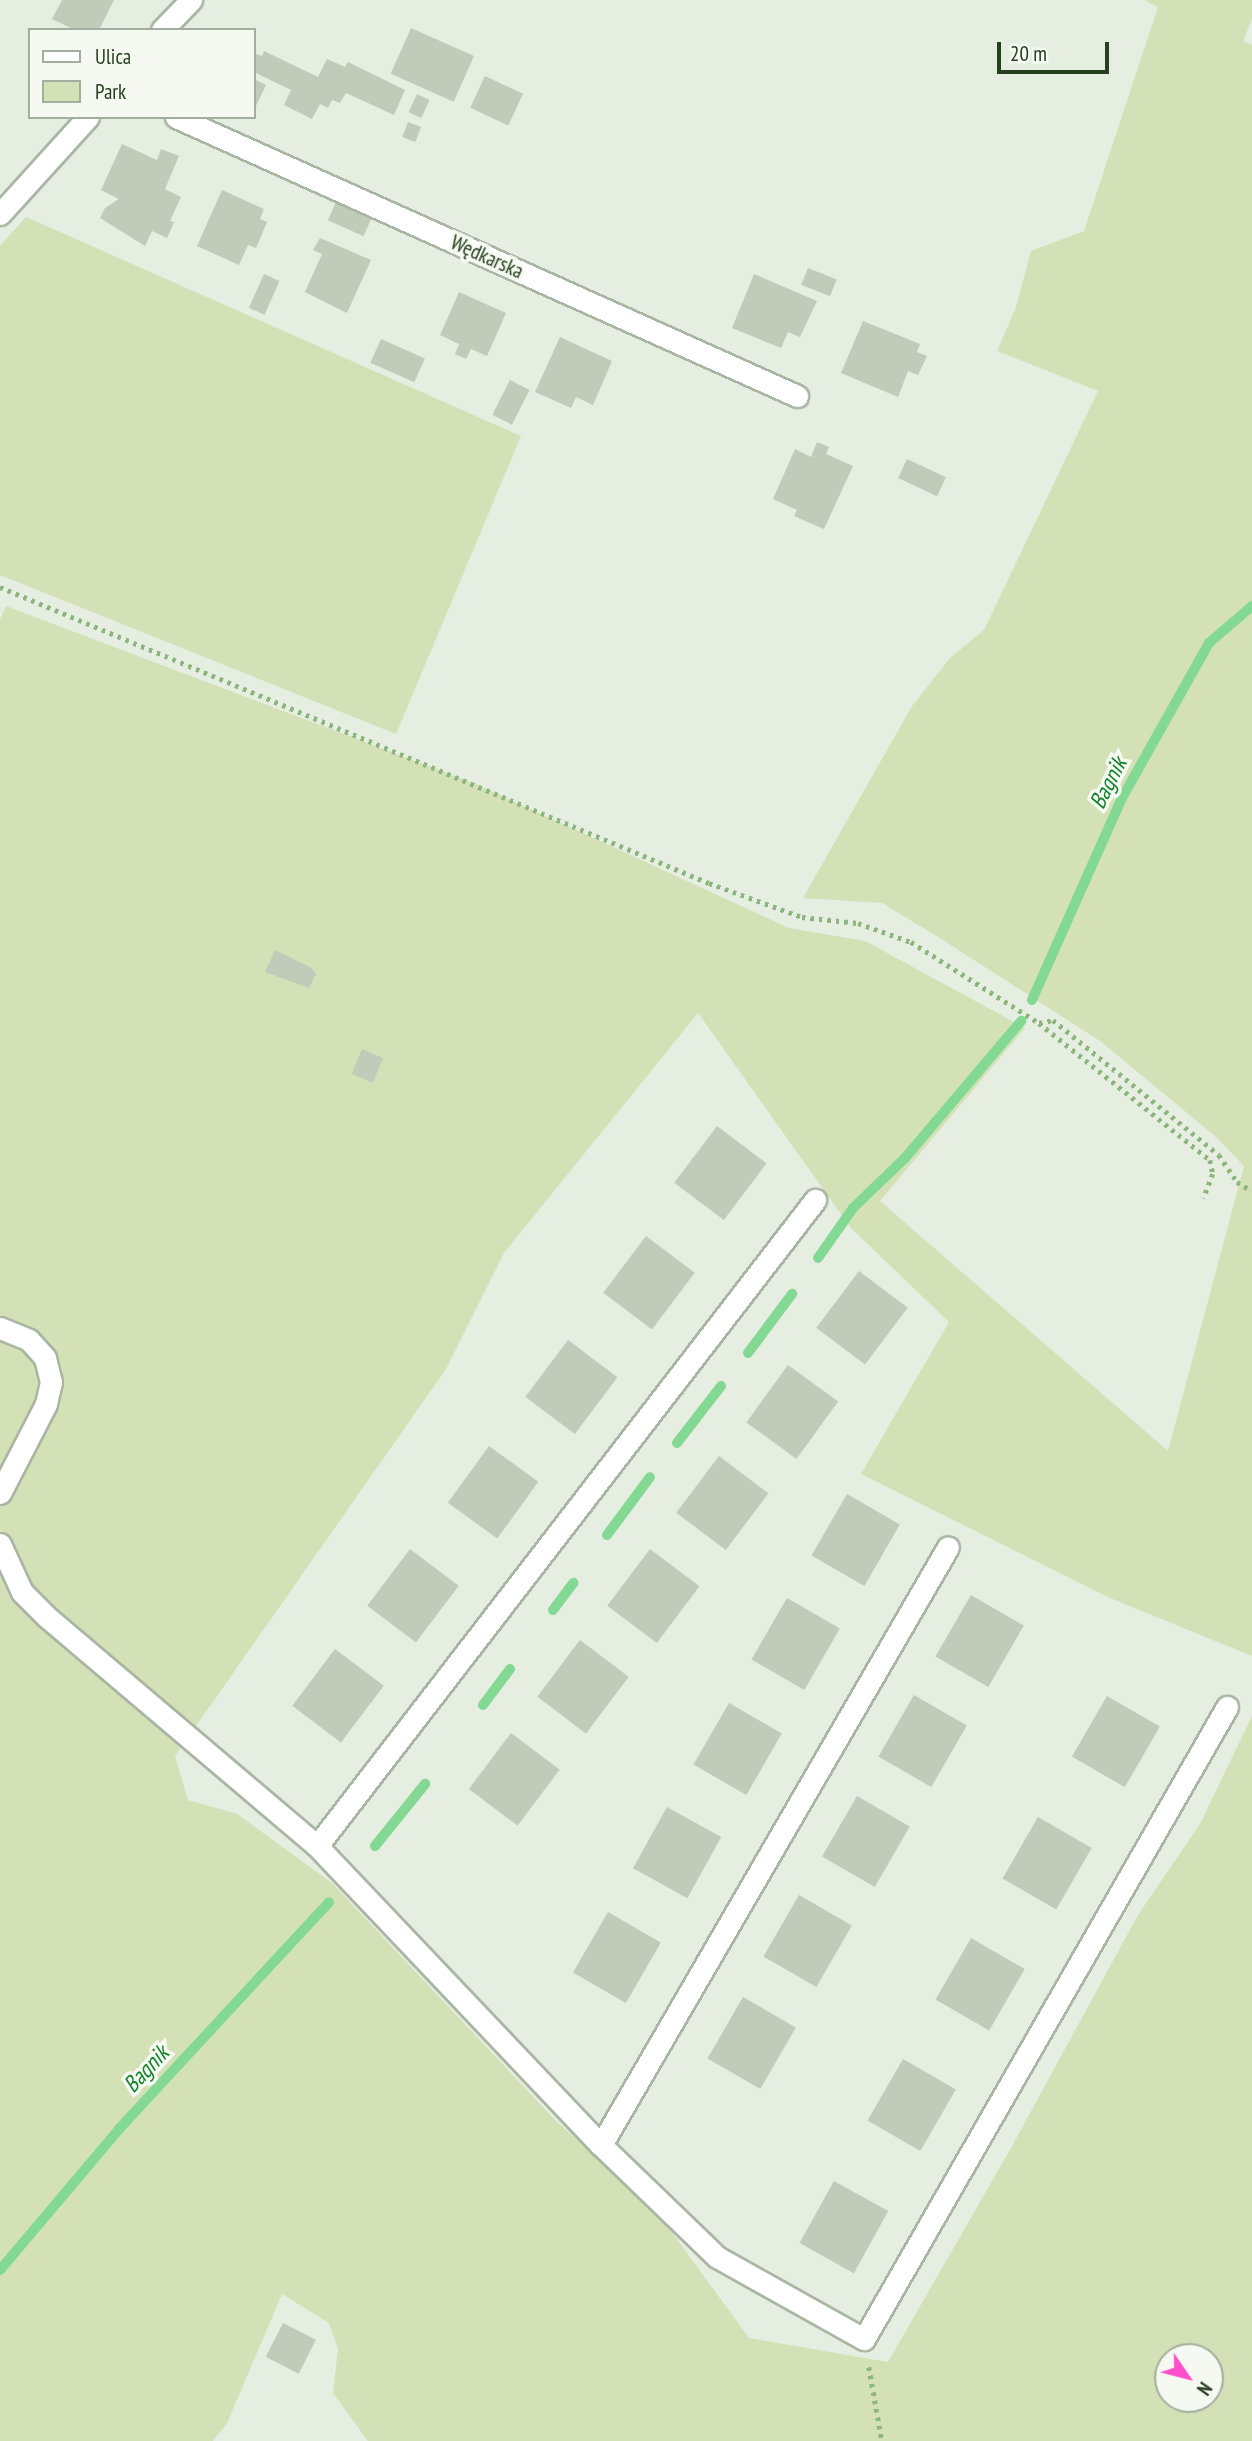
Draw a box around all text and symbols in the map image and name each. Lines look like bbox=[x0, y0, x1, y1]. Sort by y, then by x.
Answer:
legend bbox=[28, 28, 256, 119]
scale bar bbox=[1000, 28, 1112, 72]
text: 20 m bbox=[1010, 40, 1047, 67]
text: Ulica bbox=[95, 43, 131, 70]
text: Park bbox=[95, 78, 126, 105]
street label: Wędkarska bbox=[447, 230, 527, 284]
water label: Bagnik bbox=[1083, 753, 1133, 813]
water label: Bagnik bbox=[117, 2040, 175, 2098]
north arrow bbox=[1154, 2343, 1224, 2413]
text: N bbox=[1192, 2378, 1217, 2400]

